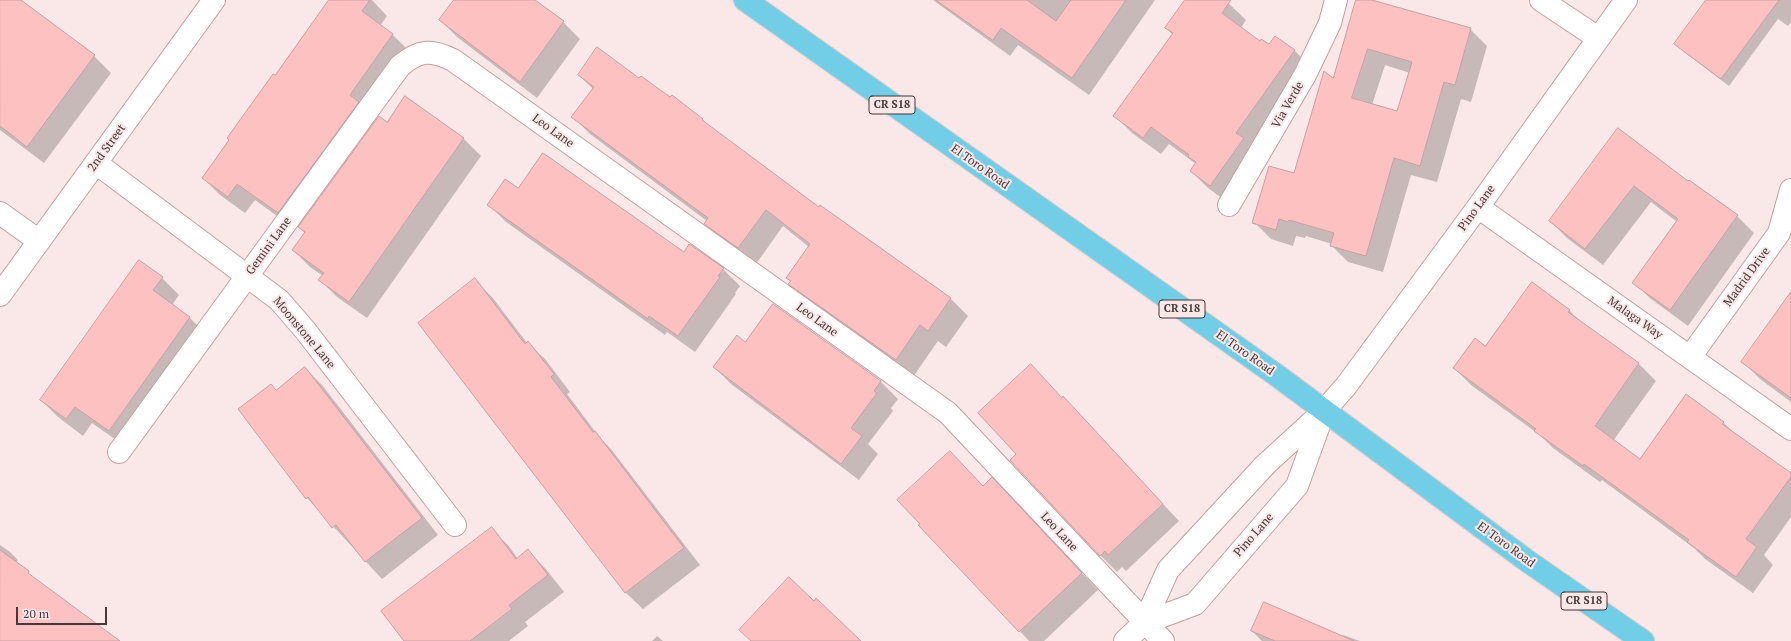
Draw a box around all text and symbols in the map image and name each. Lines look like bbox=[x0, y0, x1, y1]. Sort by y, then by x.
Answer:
street label: Via Verde bbox=[1269, 79, 1307, 131]
road number: CR S18 bbox=[869, 96, 915, 114]
street label: Leo Lane bbox=[529, 111, 577, 151]
street label: 2nd Street bbox=[85, 121, 129, 175]
street label: El Toro Road bbox=[948, 142, 1012, 192]
street label: Pino Lane bbox=[1456, 182, 1498, 234]
street label: Gemini Lane bbox=[243, 214, 295, 278]
street label: Madrid Drive bbox=[1721, 245, 1773, 309]
street label: Moonstone Lane bbox=[270, 294, 338, 372]
street label: Malaga Way bbox=[1605, 294, 1665, 342]
street label: Leo Lane bbox=[793, 300, 841, 340]
road number: CR S18 bbox=[1159, 300, 1205, 318]
street label: El Toro Road bbox=[1213, 328, 1277, 378]
street label: Leo Lane bbox=[1037, 510, 1081, 554]
street label: Pino Lane bbox=[1231, 510, 1277, 560]
street label: El Toro Road bbox=[1474, 519, 1538, 571]
road number: CR S18 bbox=[1561, 592, 1607, 610]
scale bar bbox=[18, 599, 109, 625]
text: 20 m bbox=[23, 606, 49, 621]

